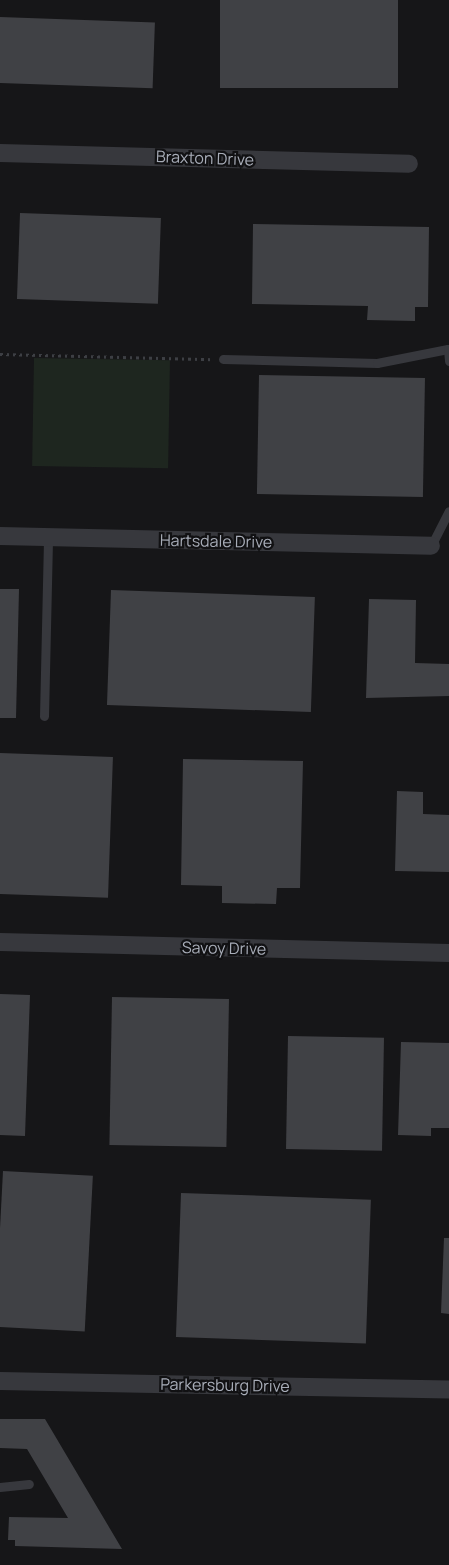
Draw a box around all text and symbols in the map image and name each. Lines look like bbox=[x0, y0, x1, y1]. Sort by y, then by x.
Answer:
street label: Braxton Drive bbox=[156, 147, 254, 169]
street label: Hartsdale Drive bbox=[160, 530, 272, 552]
street label: Savoy Drive bbox=[182, 938, 266, 958]
street label: Parkersburg Drive bbox=[160, 1374, 290, 1396]

